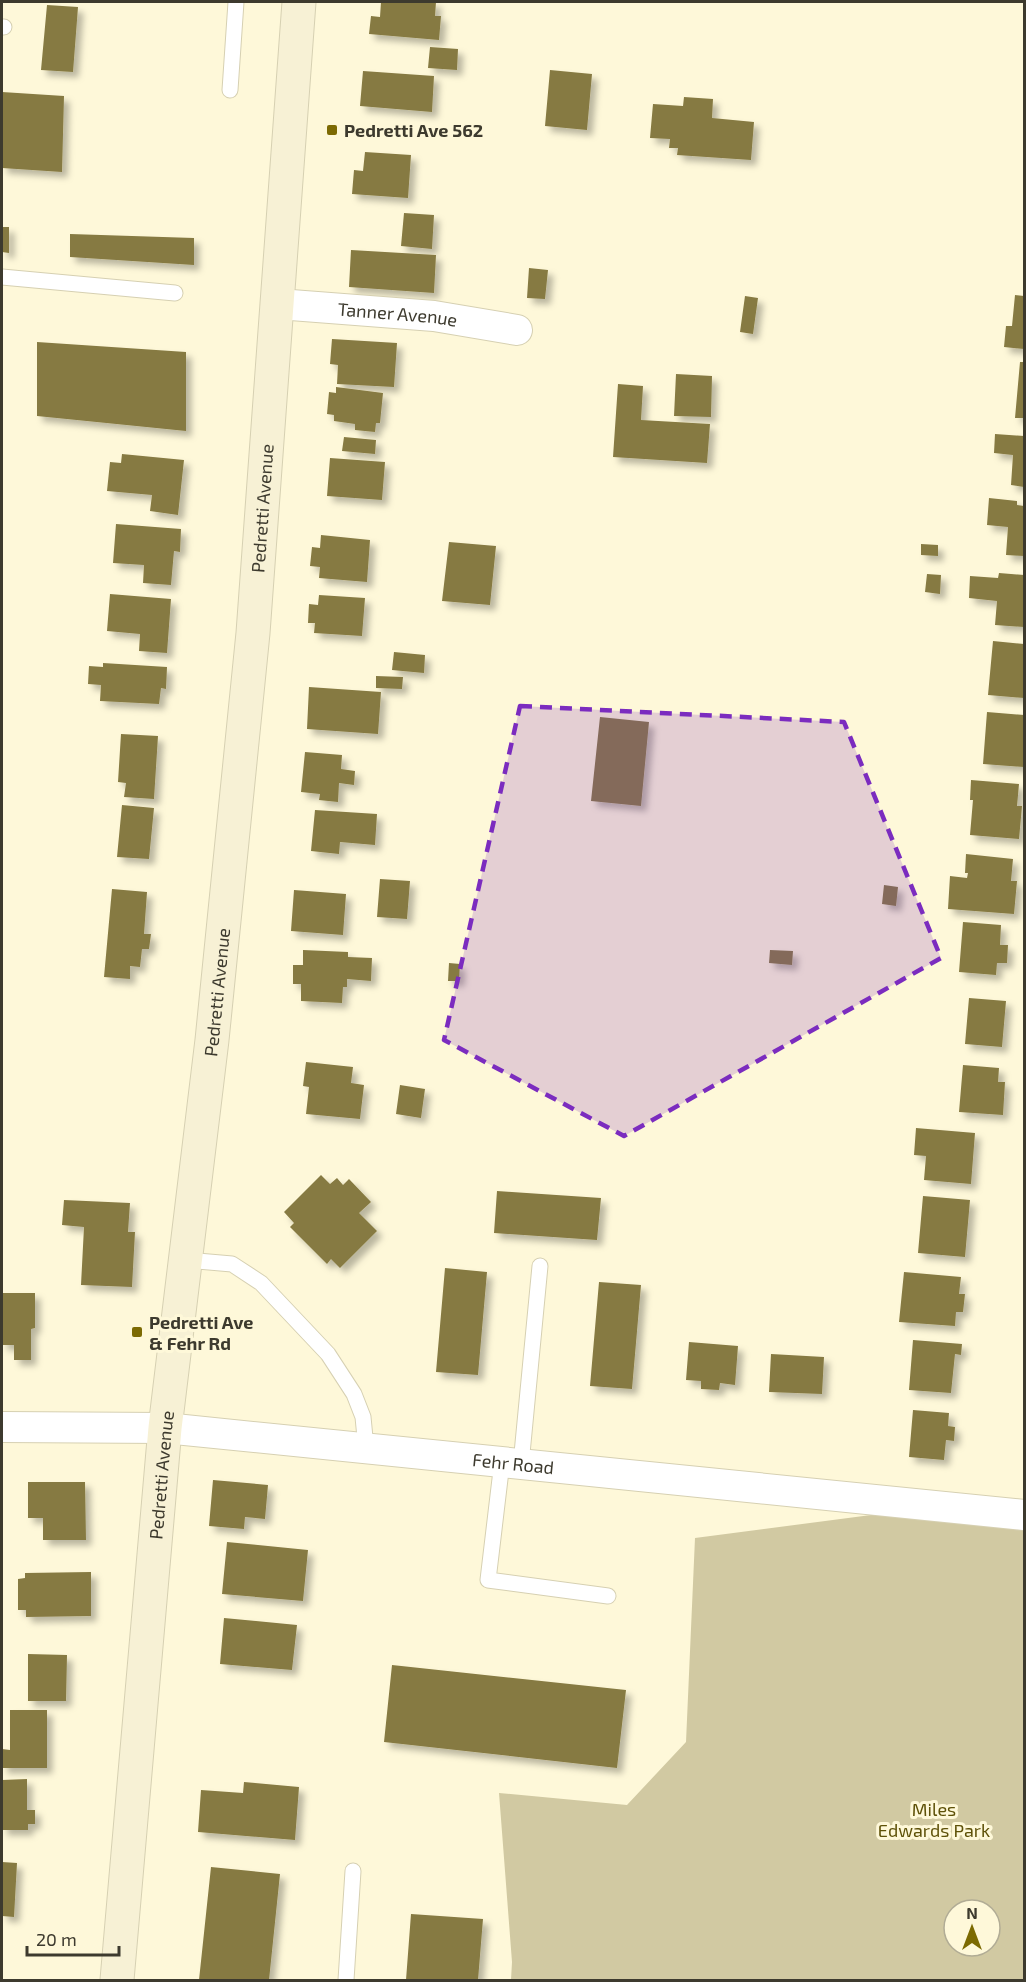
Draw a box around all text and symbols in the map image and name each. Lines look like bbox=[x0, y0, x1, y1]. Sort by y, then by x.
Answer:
place label: Pedretti Ave 562 bbox=[344, 119, 483, 141]
marker: Pedretti Ave 562 bbox=[325, 123, 339, 137]
street label: Tanner Avenue bbox=[337, 298, 459, 331]
street label: Pedretti Avenue bbox=[246, 443, 278, 574]
street label: Pedretti Avenue bbox=[199, 927, 234, 1058]
place label: Pedretti Ave & Fehr Rd bbox=[149, 1311, 253, 1354]
marker: Pedretti Ave & Fehr Rd bbox=[130, 1325, 144, 1339]
street label: Pedretti Avenue bbox=[144, 1409, 178, 1540]
street label: Fehr Road bbox=[471, 1448, 555, 1478]
park label: Miles Edwards Park bbox=[878, 1798, 990, 1841]
north arrow bbox=[942, 1898, 1002, 1958]
text: N bbox=[966, 1903, 978, 1922]
scale bar bbox=[27, 1919, 118, 1957]
text: 20 m bbox=[36, 1928, 77, 1950]

